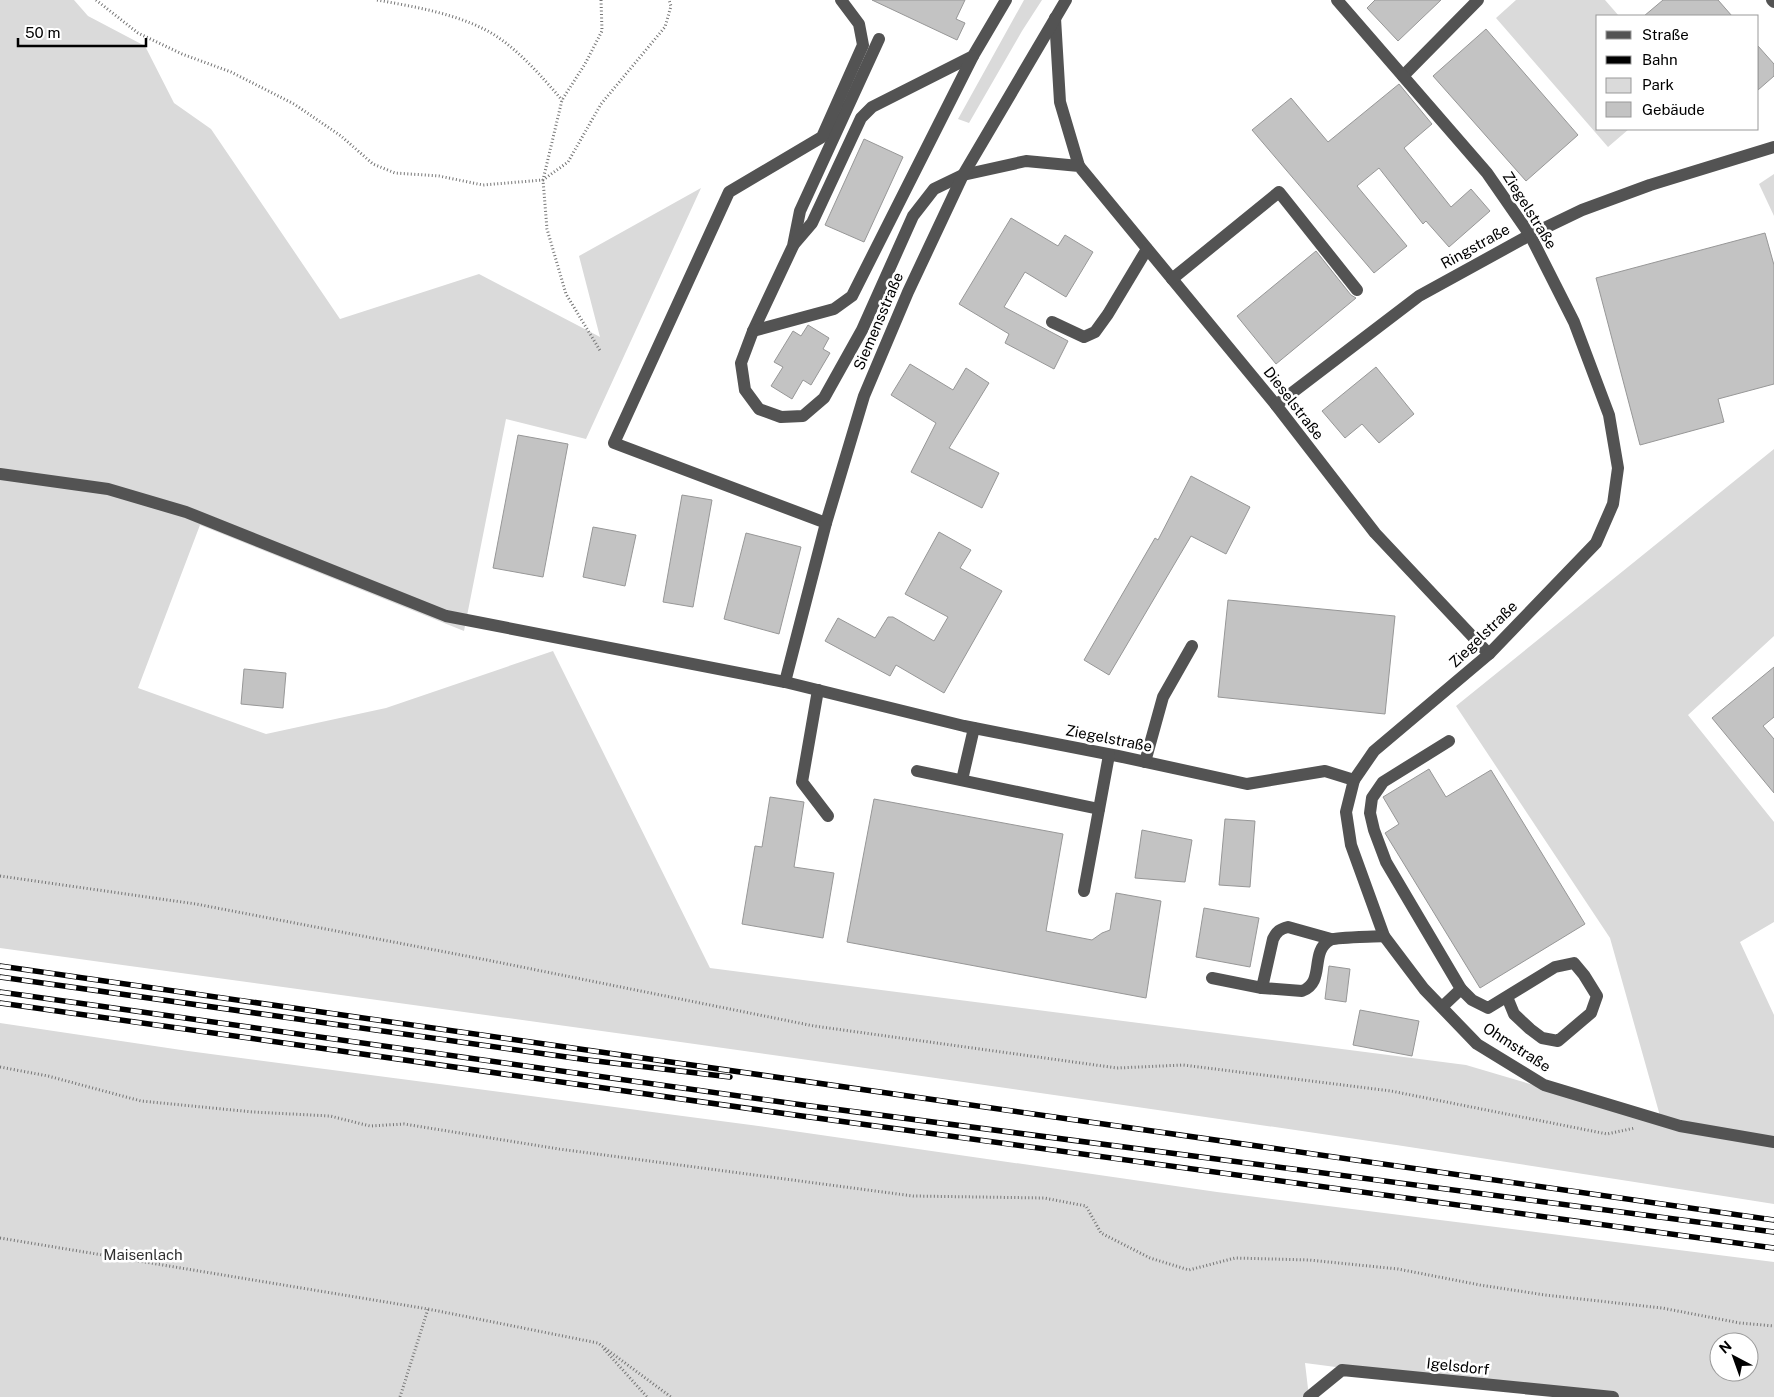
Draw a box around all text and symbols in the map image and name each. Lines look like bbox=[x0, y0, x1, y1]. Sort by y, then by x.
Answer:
scale bar bbox=[18, 15, 145, 47]
legend bbox=[1596, 15, 1759, 130]
text: 50 m bbox=[25, 24, 60, 41]
text: Straße bbox=[1642, 26, 1689, 43]
text: Bahn bbox=[1642, 51, 1678, 68]
text: Park bbox=[1642, 76, 1674, 93]
text: Gebäude bbox=[1642, 101, 1705, 118]
street label: Ziegelstraße bbox=[1500, 168, 1560, 252]
street label: Ringstraße bbox=[1438, 220, 1512, 272]
street label: Siemensstraße bbox=[850, 270, 906, 372]
street label: Dieselstraße bbox=[1260, 363, 1328, 443]
street label: Ziegelstraße bbox=[1445, 597, 1521, 671]
street label: Ziegelstraße bbox=[1064, 721, 1154, 755]
street label: Ohmstraße bbox=[1480, 1019, 1554, 1075]
park label: Maisenlach bbox=[103, 1246, 183, 1263]
north arrow bbox=[1709, 1332, 1759, 1382]
text: N bbox=[1716, 1338, 1735, 1357]
street label: Igelsdorf bbox=[1426, 1354, 1490, 1378]

